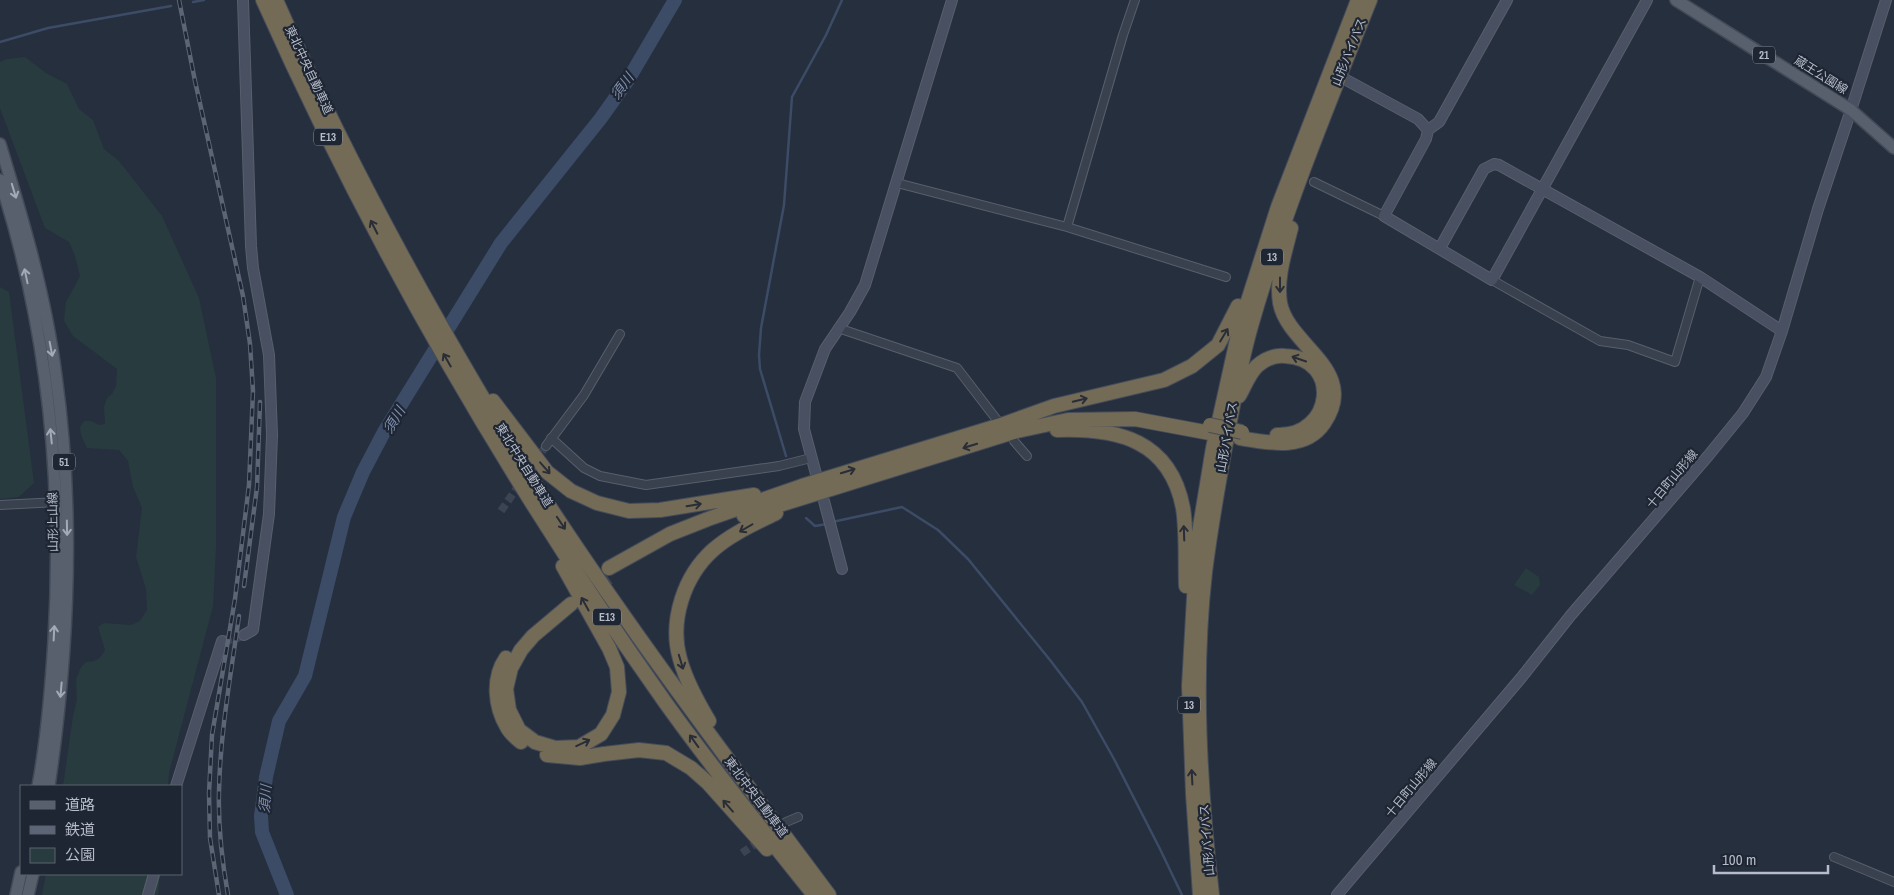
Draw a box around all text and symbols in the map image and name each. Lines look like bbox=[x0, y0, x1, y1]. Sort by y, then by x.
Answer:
street label: 山形バイパス bbox=[1328, 16, 1370, 88]
street label: 東北中央自動車道 bbox=[281, 23, 337, 117]
road number: 21 bbox=[1753, 46, 1775, 64]
street label: 蔵王公園線 bbox=[1791, 52, 1851, 98]
water label: 須川 bbox=[606, 68, 639, 103]
road number: E13 bbox=[314, 128, 342, 146]
one-way arrow bbox=[10, 183, 20, 199]
one-way arrow bbox=[369, 220, 378, 235]
road number: 13 bbox=[1261, 248, 1283, 266]
one-way arrow bbox=[21, 268, 30, 284]
one-way arrow bbox=[1275, 276, 1285, 292]
one-way arrow bbox=[1219, 328, 1229, 342]
one-way arrow bbox=[47, 341, 57, 357]
one-way arrow bbox=[1291, 353, 1307, 363]
one-way arrow bbox=[441, 354, 451, 368]
one-way arrow bbox=[1072, 395, 1088, 404]
street label: 山形バイパス bbox=[1213, 400, 1241, 474]
water label: 須川 bbox=[379, 402, 410, 437]
street label: 東北中央自動車道 bbox=[492, 420, 556, 510]
one-way arrow bbox=[46, 428, 56, 444]
one-way arrow bbox=[962, 441, 978, 451]
street label: 十日町山形線 bbox=[1643, 446, 1701, 512]
road number: 51 bbox=[53, 454, 75, 471]
one-way arrow bbox=[539, 462, 550, 475]
one-way arrow bbox=[840, 466, 856, 475]
street label: 山形上山線 bbox=[44, 492, 62, 552]
one-way arrow bbox=[686, 500, 702, 510]
one-way arrow bbox=[556, 516, 566, 530]
one-way arrow bbox=[62, 520, 72, 536]
one-way arrow bbox=[739, 523, 754, 533]
one-way arrow bbox=[1180, 525, 1189, 541]
one-way arrow bbox=[579, 597, 589, 611]
road number: E13 bbox=[593, 608, 621, 626]
one-way arrow bbox=[50, 626, 59, 642]
one-way arrow bbox=[677, 654, 687, 670]
one-way arrow bbox=[56, 682, 66, 698]
road number: 13 bbox=[1178, 696, 1200, 714]
one-way arrow bbox=[689, 734, 699, 748]
one-way arrow bbox=[576, 738, 591, 748]
street label: 東北中央自動車道 bbox=[721, 754, 791, 840]
street label: 十日町山形線 bbox=[1382, 755, 1440, 821]
one-way arrow bbox=[1187, 769, 1196, 785]
water label: 須川 bbox=[255, 782, 275, 814]
legend bbox=[20, 785, 182, 875]
text: 道路 bbox=[65, 794, 95, 815]
one-way arrow bbox=[723, 800, 734, 813]
street label: 山形バイパス bbox=[1196, 804, 1218, 876]
text: 鉄道 bbox=[65, 819, 95, 840]
scale bar bbox=[1714, 842, 1828, 874]
text: 公園 bbox=[65, 844, 95, 865]
text: 100 m bbox=[1722, 849, 1756, 870]

